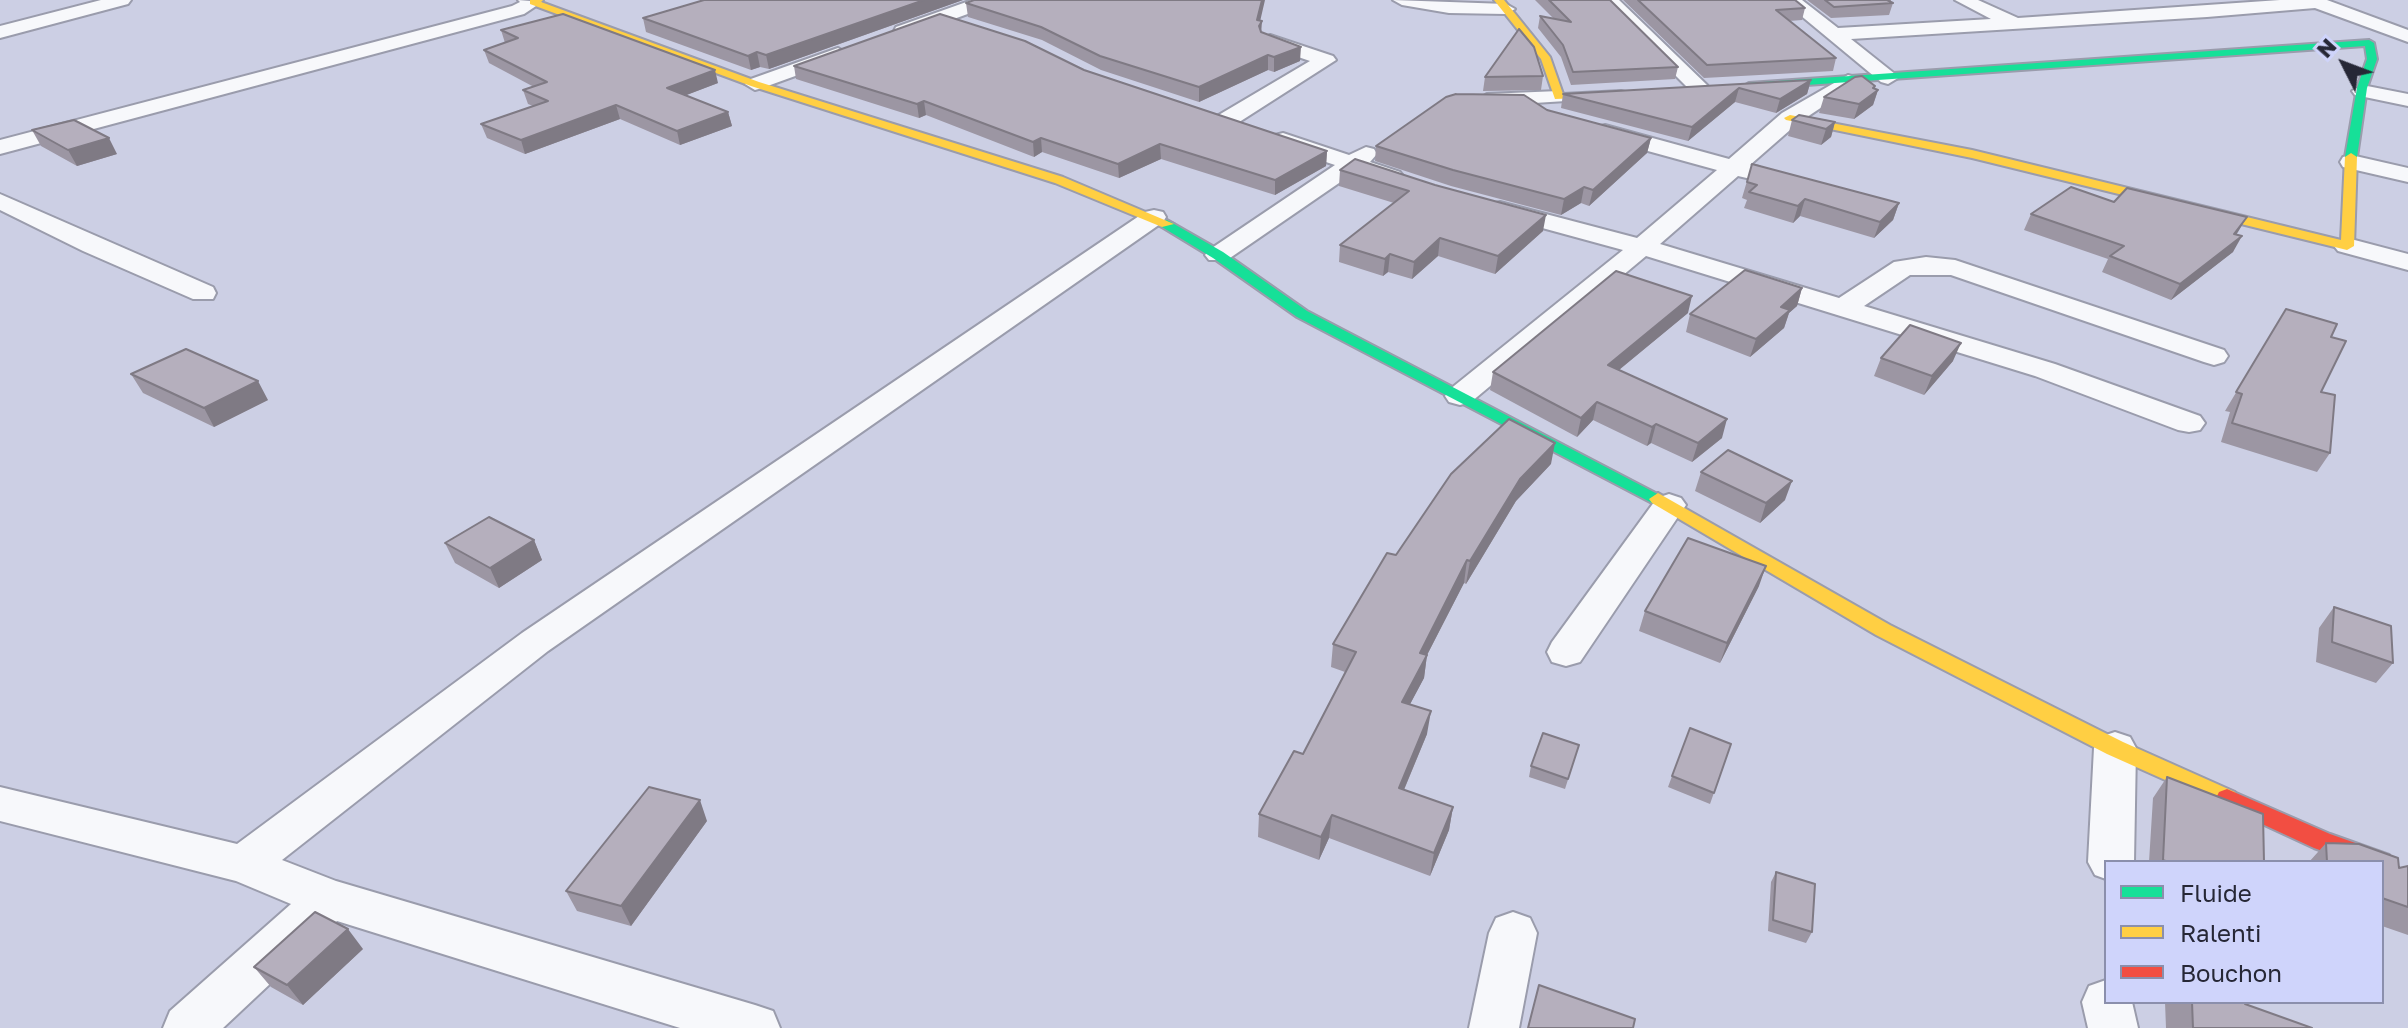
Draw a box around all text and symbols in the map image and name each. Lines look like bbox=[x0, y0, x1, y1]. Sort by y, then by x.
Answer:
north arrow bbox=[2304, 24, 2384, 104]
text: N bbox=[2310, 32, 2341, 63]
legend bbox=[2104, 860, 2384, 1004]
text: Fluide bbox=[2180, 878, 2252, 907]
text: Ralenti bbox=[2180, 918, 2262, 947]
text: Bouchon bbox=[2180, 958, 2282, 987]

